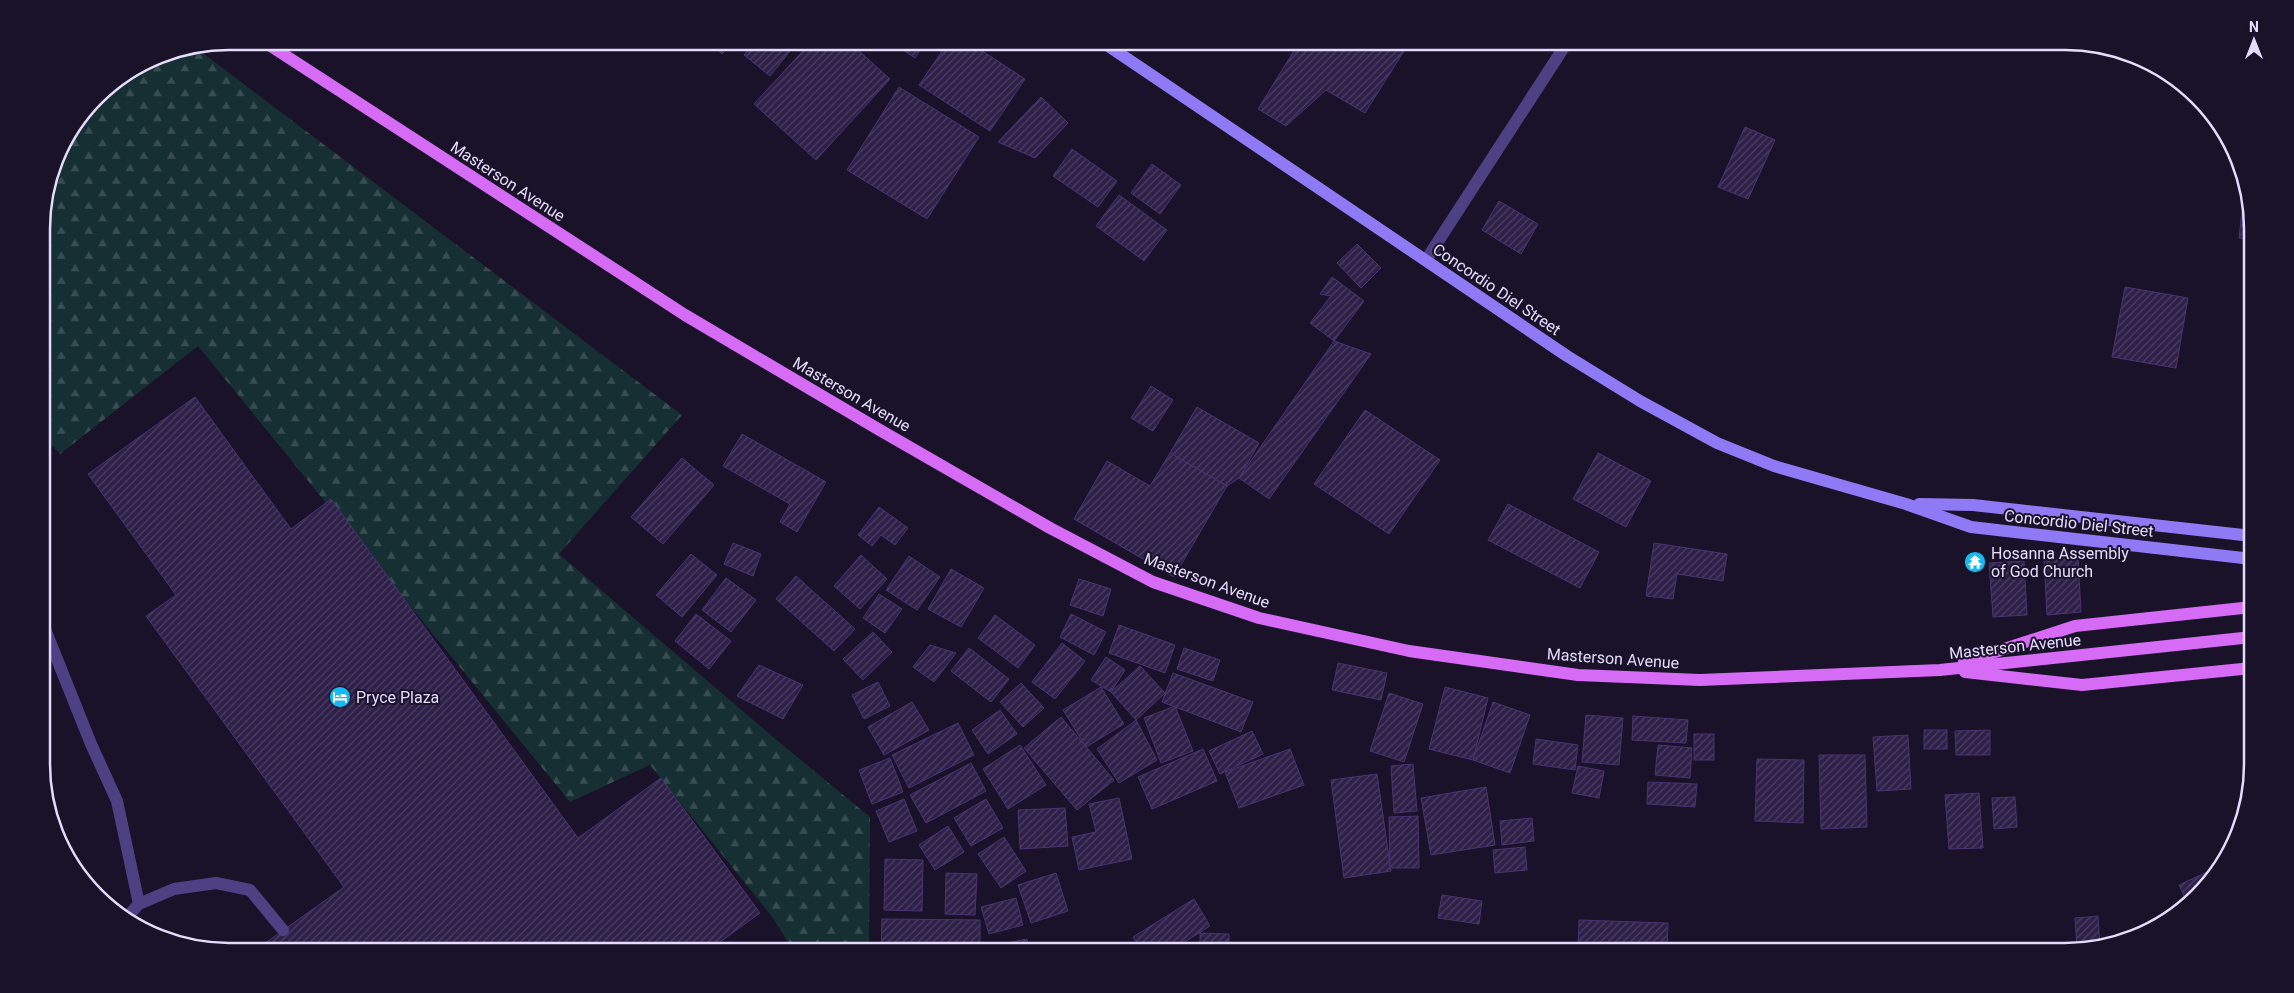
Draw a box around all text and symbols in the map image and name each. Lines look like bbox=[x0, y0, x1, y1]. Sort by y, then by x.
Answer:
north arrow bbox=[2229, 15, 2279, 65]
text: N bbox=[2249, 19, 2259, 35]
street label: Masterson Avenue bbox=[447, 137, 568, 225]
street label: Concordio Diel Street bbox=[1429, 240, 1564, 339]
street label: Masterson Avenue bbox=[790, 353, 914, 436]
street label: Concordio Diel Street bbox=[2003, 506, 2155, 541]
place label: Hosanna Assembly of God Church bbox=[1991, 544, 2129, 581]
street label: Masterson Avenue bbox=[1141, 549, 1272, 612]
temple icon: Hosanna Assembly of God Church bbox=[1963, 550, 1987, 574]
street label: Masterson Avenue bbox=[1948, 630, 2082, 663]
street label: Masterson Avenue bbox=[1546, 644, 1680, 673]
hotel icon: Pryce Plaza bbox=[328, 685, 352, 709]
place label: Pryce Plaza bbox=[356, 688, 439, 707]

